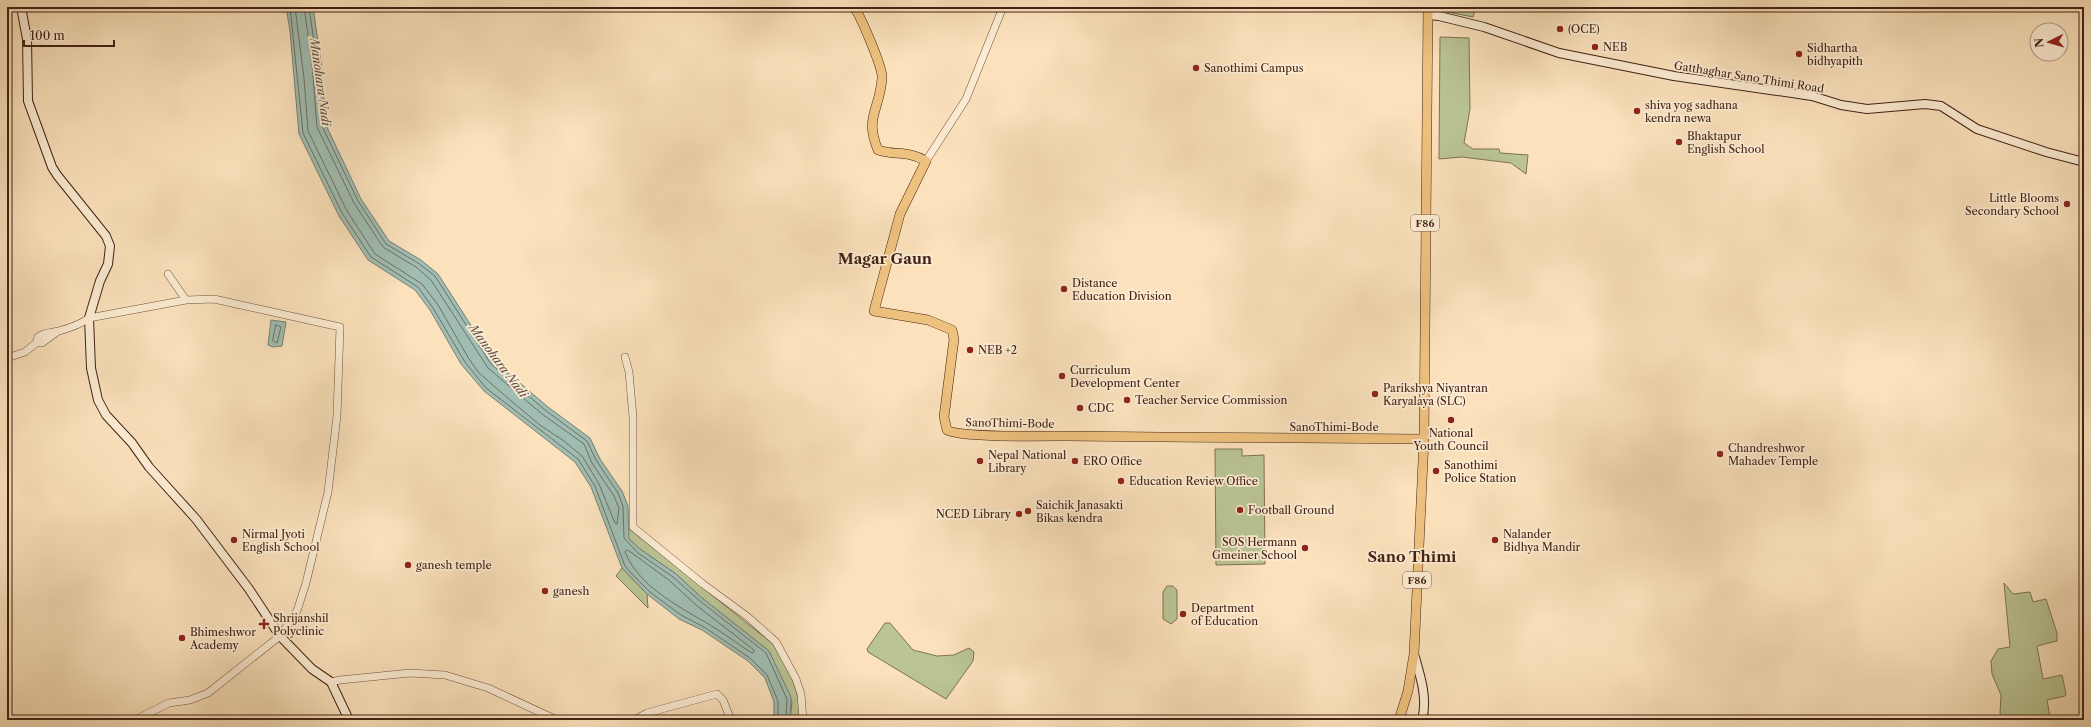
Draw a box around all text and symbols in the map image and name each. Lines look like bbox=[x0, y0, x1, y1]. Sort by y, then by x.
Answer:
scale bar bbox=[24, 22, 114, 48]
place label: (OCE) bbox=[1568, 22, 1600, 36]
north arrow bbox=[2029, 22, 2069, 62]
marker: (OCE) bbox=[1555, 24, 1565, 34]
text: 100 m bbox=[30, 28, 65, 43]
water label: Manohara Nadi bbox=[307, 35, 334, 128]
text: N bbox=[2032, 37, 2046, 48]
place label: NEB bbox=[1603, 40, 1628, 54]
place label: Sidhartha bidhyapith bbox=[1807, 41, 1863, 68]
marker: NEB bbox=[1590, 42, 1600, 52]
marker: Sidhartha bidhyapith bbox=[1794, 49, 1804, 59]
street label: Gatthaghar Sano Thimi Road bbox=[1673, 58, 1825, 96]
place label: Sanothimi Campus bbox=[1204, 61, 1304, 75]
marker: Sanothimi Campus bbox=[1191, 63, 1201, 73]
place label: shiva yog sadhana kendra newa bbox=[1645, 98, 1738, 125]
marker: shiva yog sadhana kendra newa bbox=[1632, 106, 1642, 116]
place label: Bhaktapur English School bbox=[1687, 129, 1765, 156]
marker: Bhaktapur English School bbox=[1674, 137, 1684, 147]
place label: Little Blooms Secondary School bbox=[1965, 191, 2060, 218]
marker: Little Blooms Secondary School bbox=[2062, 199, 2072, 209]
road number: F86 bbox=[1411, 215, 1439, 231]
district label: Magar Gaun bbox=[838, 249, 933, 268]
place label: Distance Education Division bbox=[1072, 276, 1172, 303]
marker: Distance Education Division bbox=[1059, 284, 1069, 294]
water label: Manohara Nadi bbox=[465, 319, 532, 402]
place label: NEB +2 bbox=[978, 343, 1017, 357]
marker: NEB +2 bbox=[965, 345, 975, 355]
place label: Curriculum Development Center bbox=[1070, 363, 1180, 390]
marker: Curriculum Development Center bbox=[1057, 371, 1067, 381]
place label: Parikshya Niyantran Karyalaya (SLC) bbox=[1383, 381, 1488, 408]
marker: Parikshya Niyantran Karyalaya (SLC) bbox=[1370, 389, 1380, 399]
place label: Teacher Service Commission bbox=[1135, 393, 1288, 407]
marker: Teacher Service Commission bbox=[1122, 395, 1132, 405]
place label: CDC bbox=[1088, 401, 1114, 415]
marker: CDC bbox=[1075, 403, 1085, 413]
street label: SanoThimi-Bode bbox=[965, 415, 1055, 431]
marker: National Youth Council bbox=[1446, 415, 1456, 425]
street label: SanoThimi-Bode bbox=[1289, 420, 1379, 434]
place label: National Youth Council bbox=[1412, 426, 1489, 453]
place label: Chandreshwor Mahadev Temple bbox=[1728, 441, 1818, 468]
place label: Nepal National Library bbox=[988, 448, 1067, 475]
marker: Chandreshwor Mahadev Temple bbox=[1715, 449, 1725, 459]
place label: ERO Office bbox=[1083, 454, 1142, 468]
marker: Nepal National Library bbox=[975, 456, 985, 466]
marker: ERO Office bbox=[1070, 456, 1080, 466]
place label: Sanothimi Police Station bbox=[1444, 458, 1516, 485]
marker: Sanothimi Police Station bbox=[1431, 466, 1441, 476]
place label: Education Review Office bbox=[1129, 474, 1258, 488]
marker: Education Review Office bbox=[1116, 476, 1126, 486]
place label: Saichik Janasakti Bikas kendra bbox=[1036, 498, 1124, 525]
place label: Football Ground bbox=[1248, 503, 1335, 517]
marker: Football Ground bbox=[1235, 505, 1245, 515]
marker: Saichik Janasakti Bikas kendra bbox=[1023, 506, 1033, 516]
place label: NCED Library bbox=[936, 507, 1012, 521]
marker: NCED Library bbox=[1014, 509, 1024, 519]
place label: Nirmal Jyoti English School bbox=[242, 527, 320, 554]
place label: Nalander Bidhya Mandir bbox=[1503, 527, 1580, 554]
marker: Nirmal Jyoti English School bbox=[229, 535, 239, 545]
place label: SOS Hermann Gmeiner School bbox=[1212, 535, 1298, 562]
marker: Nalander Bidhya Mandir bbox=[1490, 535, 1500, 545]
marker: SOS Hermann Gmeiner School bbox=[1300, 543, 1310, 553]
district label: Sano Thimi bbox=[1368, 547, 1457, 566]
place label: ganesh temple bbox=[416, 558, 492, 572]
marker: ganesh temple bbox=[403, 560, 413, 570]
road number: F86 bbox=[1403, 572, 1431, 588]
place label: ganesh bbox=[553, 584, 589, 598]
marker: ganesh bbox=[540, 586, 550, 596]
place label: Department of Education bbox=[1191, 601, 1258, 628]
marker: Department of Education bbox=[1178, 609, 1188, 619]
place label: Shrijanshil Polyclinic bbox=[273, 611, 329, 638]
marker: Shrijanshil Polyclinic bbox=[258, 618, 270, 630]
place label: Bhimeshwor Academy bbox=[189, 625, 256, 652]
marker: Bhimeshwor Academy bbox=[177, 633, 187, 643]

